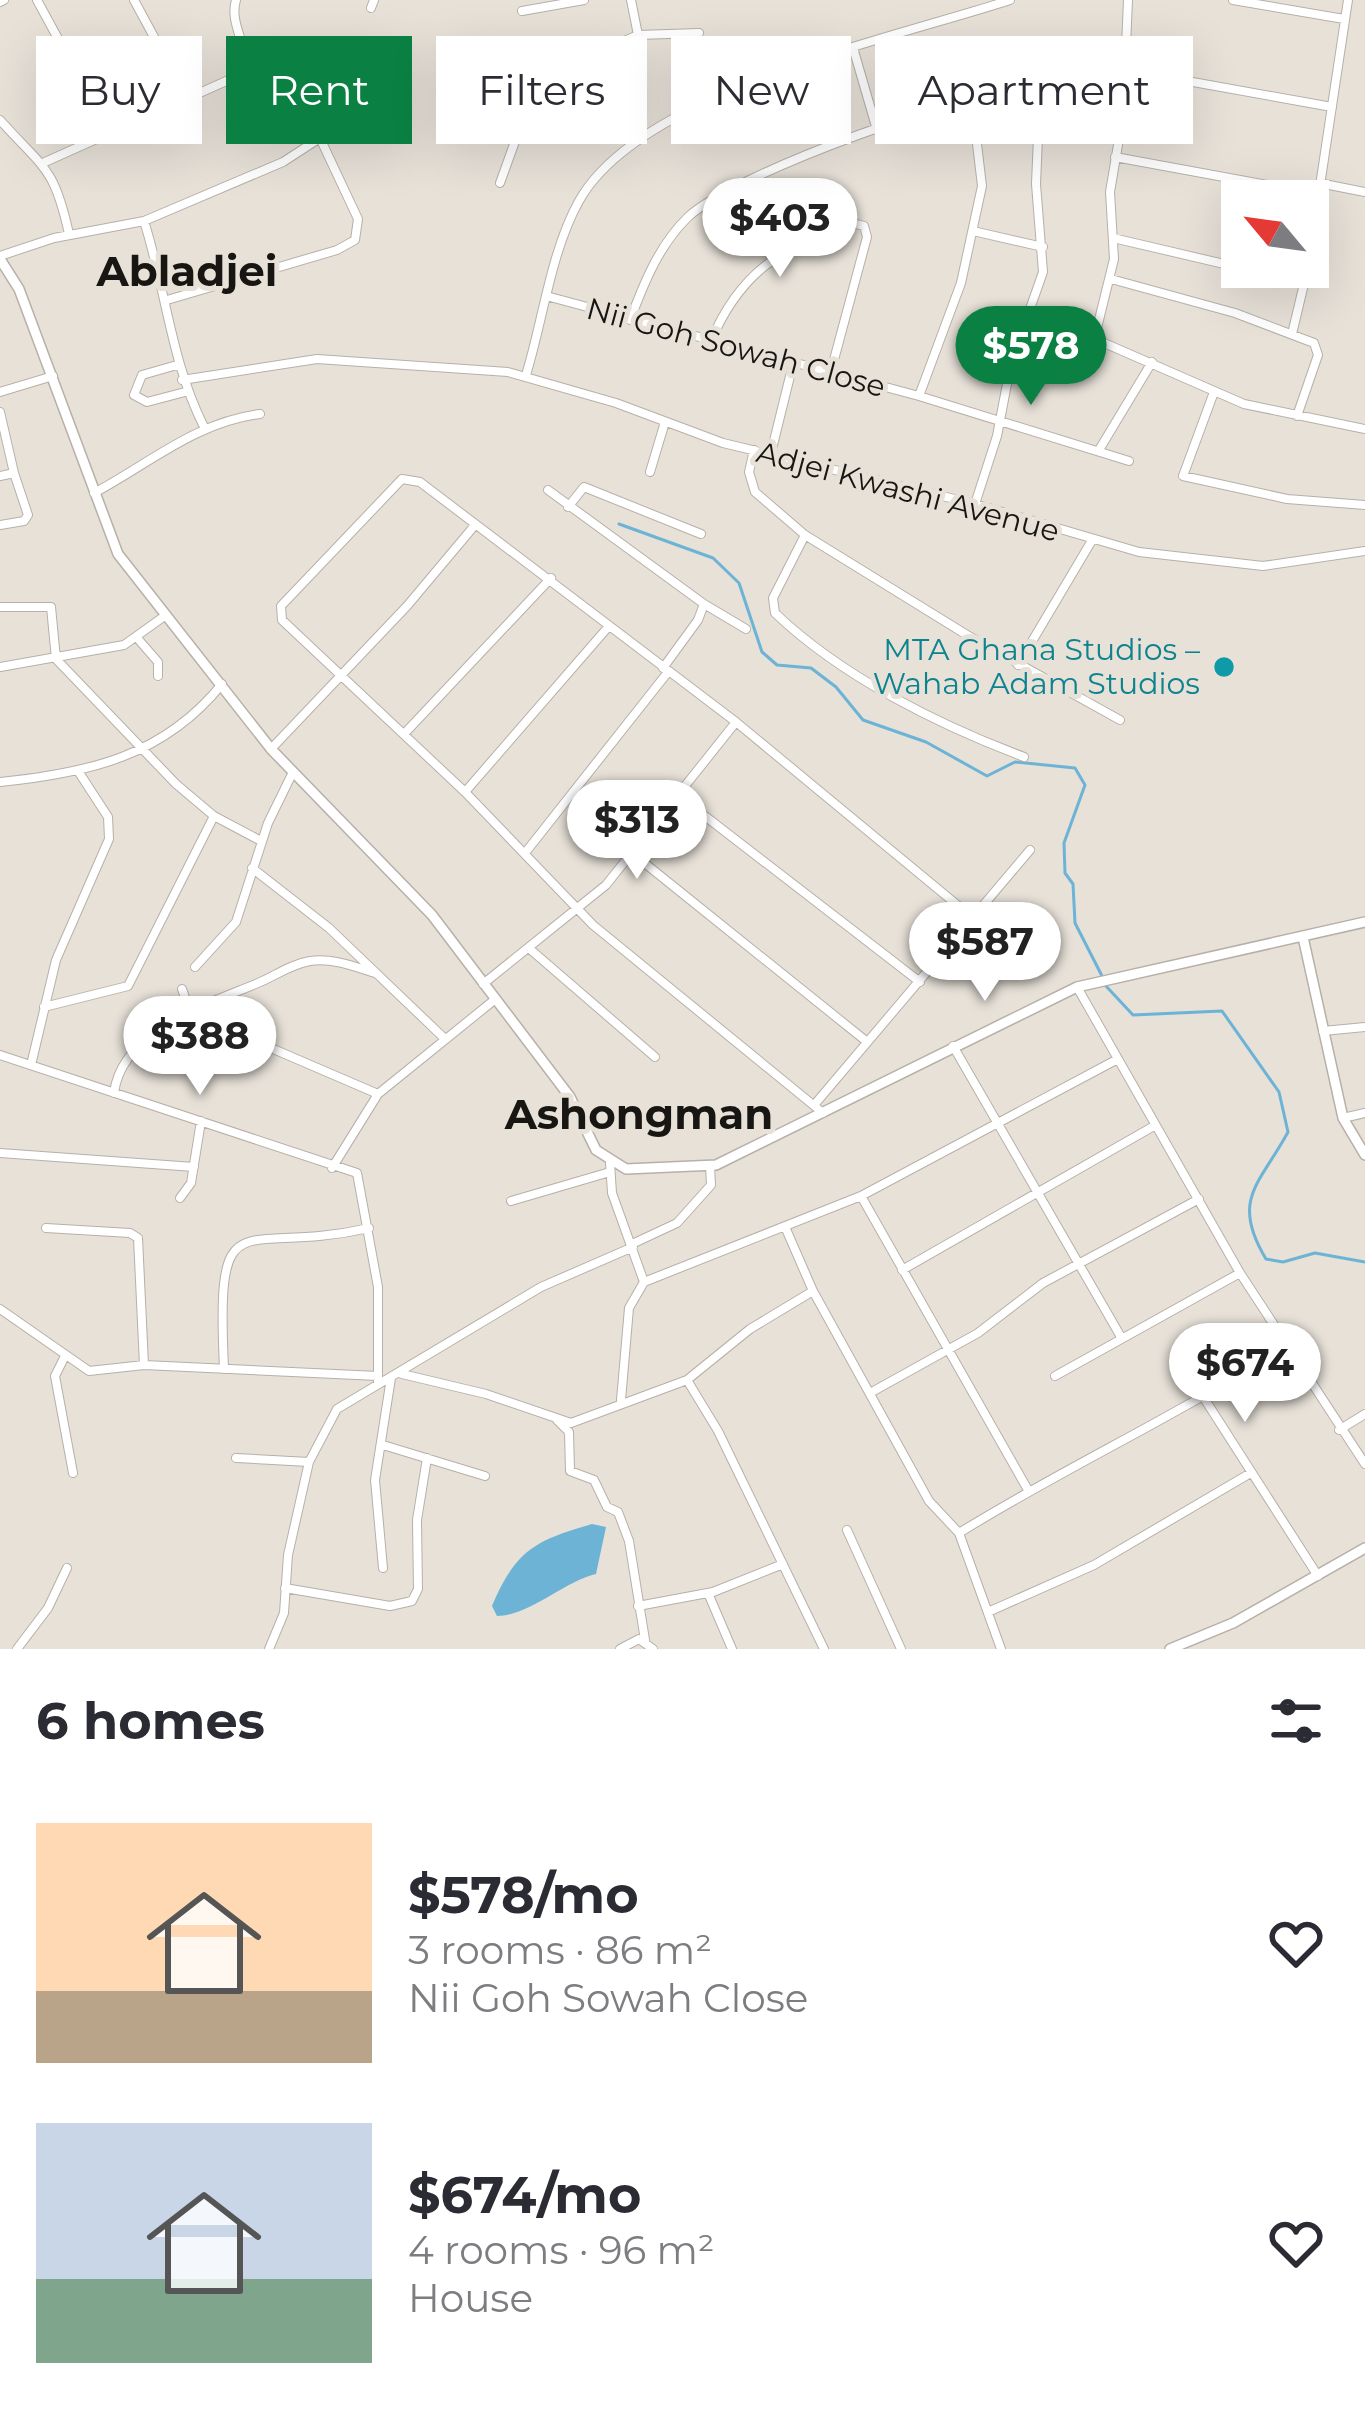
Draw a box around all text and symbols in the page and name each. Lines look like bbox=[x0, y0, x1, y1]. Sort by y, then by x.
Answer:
chip: Buy bbox=[36, 36, 202, 144]
chip: Rent bbox=[226, 36, 412, 144]
chip: Filters bbox=[436, 36, 647, 144]
chip: New bbox=[671, 36, 851, 144]
chip: Apartment bbox=[875, 36, 1193, 144]
pin: $403 bbox=[709, 178, 851, 280]
north arrow bbox=[1221, 180, 1329, 288]
map controls bbox=[1221, 180, 1329, 288]
text: $403 bbox=[729, 193, 831, 241]
district label: Abladjei bbox=[96, 245, 277, 297]
street label: Nii Goh Sowah Close bbox=[583, 290, 890, 405]
pin: $578 bbox=[960, 306, 1102, 408]
text: $578 bbox=[983, 321, 1079, 369]
street label: Adjei Kwashi Avenue bbox=[753, 433, 1063, 550]
place label: MTA Ghana Studios – Wahab Adam Studios bbox=[873, 631, 1200, 702]
marker: MTA Ghana Studios – Wahab Adam Studios bbox=[1211, 654, 1237, 680]
pin: $313 bbox=[566, 780, 708, 882]
text: $313 bbox=[594, 795, 680, 843]
pin: $587 bbox=[914, 902, 1056, 1004]
text: $587 bbox=[936, 917, 1034, 965]
pin: $388 bbox=[129, 996, 271, 1098]
text: $388 bbox=[150, 1011, 250, 1059]
district label: Ashongman bbox=[504, 1088, 773, 1140]
pin: $674 bbox=[1174, 1323, 1316, 1425]
text: $674 bbox=[1196, 1338, 1294, 1386]
icon: filters bbox=[1263, 1688, 1329, 1754]
text: 6 homes bbox=[36, 1690, 265, 1752]
text: $578/mo bbox=[408, 1864, 639, 1926]
icon: home bbox=[132, 1871, 276, 2015]
icon: heart bbox=[1263, 1910, 1329, 1976]
text: 3 rooms · 86 m² bbox=[408, 1926, 712, 1974]
text: Nii Goh Sowah Close bbox=[408, 1974, 808, 2022]
text: $674/mo bbox=[408, 2164, 641, 2226]
icon: home bbox=[132, 2171, 276, 2315]
icon: heart bbox=[1263, 2210, 1329, 2276]
text: 4 rooms · 96 m² bbox=[408, 2226, 715, 2274]
text: House bbox=[408, 2274, 533, 2322]

